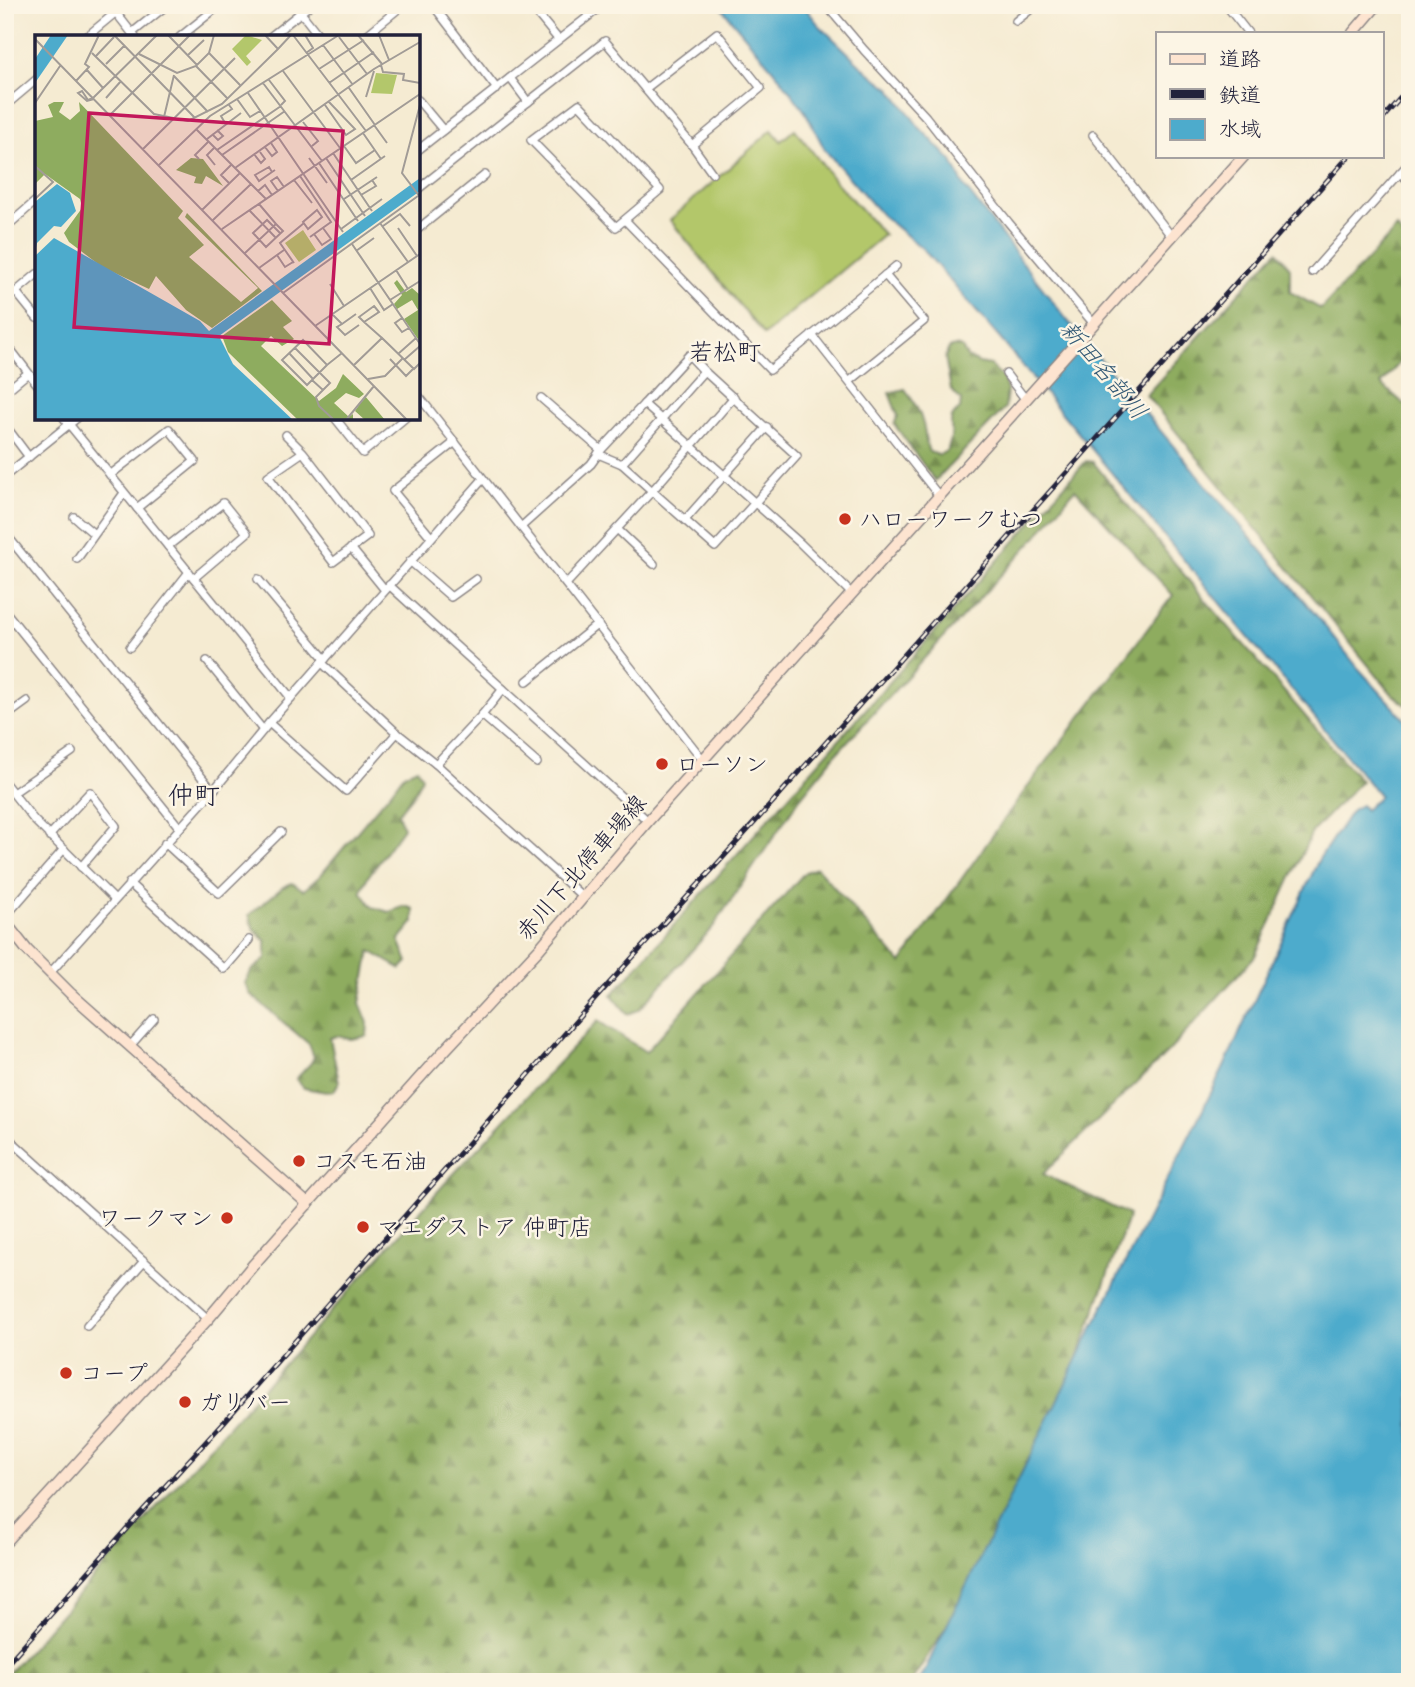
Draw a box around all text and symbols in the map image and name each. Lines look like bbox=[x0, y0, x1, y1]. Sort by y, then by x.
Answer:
legend bbox=[1156, 32, 1384, 158]
inset map bbox=[35, 35, 420, 420]
text: 道路 bbox=[1219, 46, 1261, 74]
text: 鉄道 bbox=[1219, 82, 1261, 110]
text: 水域 bbox=[1219, 116, 1261, 144]
water label: 新田名部川 bbox=[1052, 315, 1153, 427]
district label: 若松町 bbox=[689, 338, 761, 369]
place label: ハローワークむつ bbox=[859, 506, 1043, 536]
marker: ハローワークむつ bbox=[837, 511, 853, 527]
place label: ローソン bbox=[676, 751, 768, 781]
marker: ローソン bbox=[654, 756, 670, 772]
district label: 仲町 bbox=[168, 780, 220, 814]
street label: 赤川下北停車場線 bbox=[511, 789, 654, 948]
place label: コスモ石油 bbox=[313, 1148, 427, 1178]
marker: コスモ石油 bbox=[291, 1153, 307, 1169]
place label: ワークマン bbox=[98, 1205, 213, 1235]
marker: ワークマン bbox=[219, 1210, 235, 1226]
place label: マエダストア 仲町店 bbox=[377, 1214, 592, 1244]
marker: マエダストア 仲町店 bbox=[355, 1219, 371, 1235]
place label: コープ bbox=[80, 1360, 148, 1390]
marker: コープ bbox=[58, 1365, 74, 1381]
place label: ガリバー bbox=[199, 1389, 291, 1419]
marker: ガリバー bbox=[177, 1394, 193, 1410]

